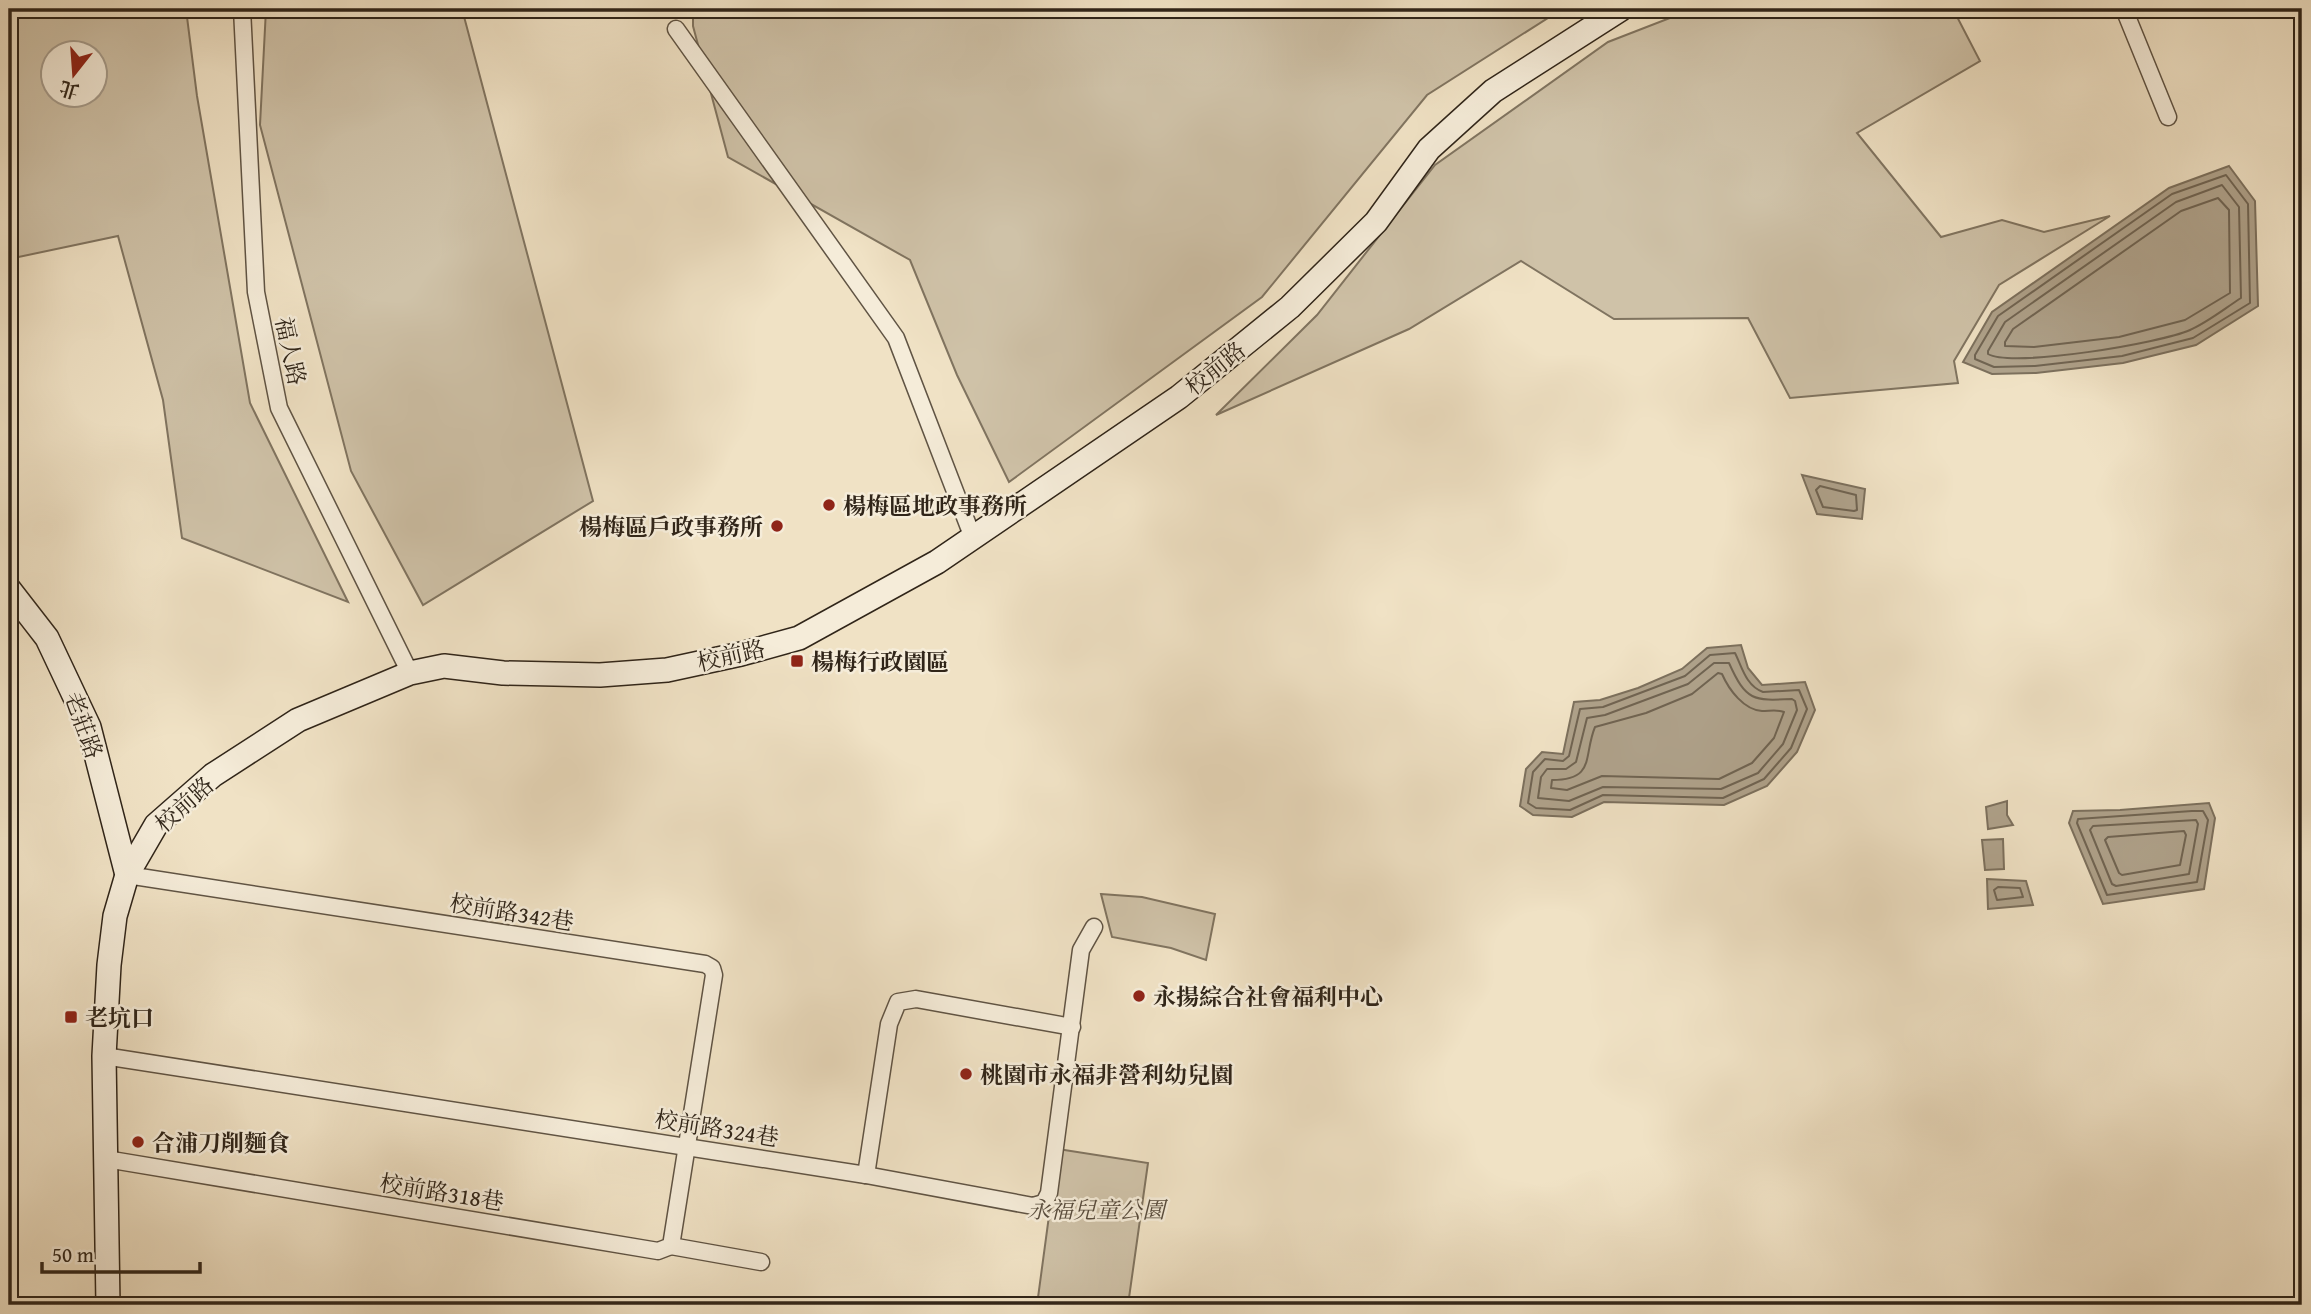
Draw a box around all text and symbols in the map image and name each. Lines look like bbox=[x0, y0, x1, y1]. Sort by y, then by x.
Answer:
north arrow bbox=[38, 38, 108, 108]
text: 北 bbox=[56, 74, 82, 106]
street label: 福人路 bbox=[268, 314, 314, 388]
street label: 校前路 bbox=[1178, 333, 1252, 403]
place label: 楊梅區地政事務所 bbox=[843, 489, 1027, 522]
marker: 楊梅區地政事務所 bbox=[821, 497, 837, 513]
place label: 楊梅區戶政事務所 bbox=[579, 510, 763, 543]
marker: 楊梅區戶政事務所 bbox=[769, 518, 785, 534]
street label: 校前路 bbox=[694, 631, 768, 679]
place label: 楊梅行政園區 bbox=[811, 645, 949, 678]
marker: 楊梅行政園區 bbox=[789, 653, 805, 669]
street label: 老莊路 bbox=[57, 687, 111, 763]
street label: 校前路 bbox=[147, 769, 221, 839]
street label: 校前路342巷 bbox=[448, 886, 576, 938]
place label: 永揚綜合社會福利中心 bbox=[1153, 980, 1383, 1013]
marker: 永揚綜合社會福利中心 bbox=[1131, 988, 1147, 1004]
place label: 老坑口 bbox=[85, 1001, 154, 1034]
marker: 老坑口 bbox=[63, 1009, 79, 1025]
place label: 桃園市永福非營利幼兒園 bbox=[980, 1058, 1233, 1091]
marker: 桃園市永福非營利幼兒園 bbox=[958, 1066, 974, 1082]
street label: 校前路324巷 bbox=[653, 1102, 781, 1154]
place label: 合浦刀削麵食 bbox=[152, 1126, 290, 1159]
marker: 合浦刀削麵食 bbox=[130, 1134, 146, 1150]
street label: 校前路318巷 bbox=[378, 1166, 506, 1218]
park label: 永福兒童公園 bbox=[1027, 1193, 1169, 1226]
scale bar bbox=[42, 1230, 200, 1274]
text: 50 m bbox=[52, 1239, 94, 1270]

